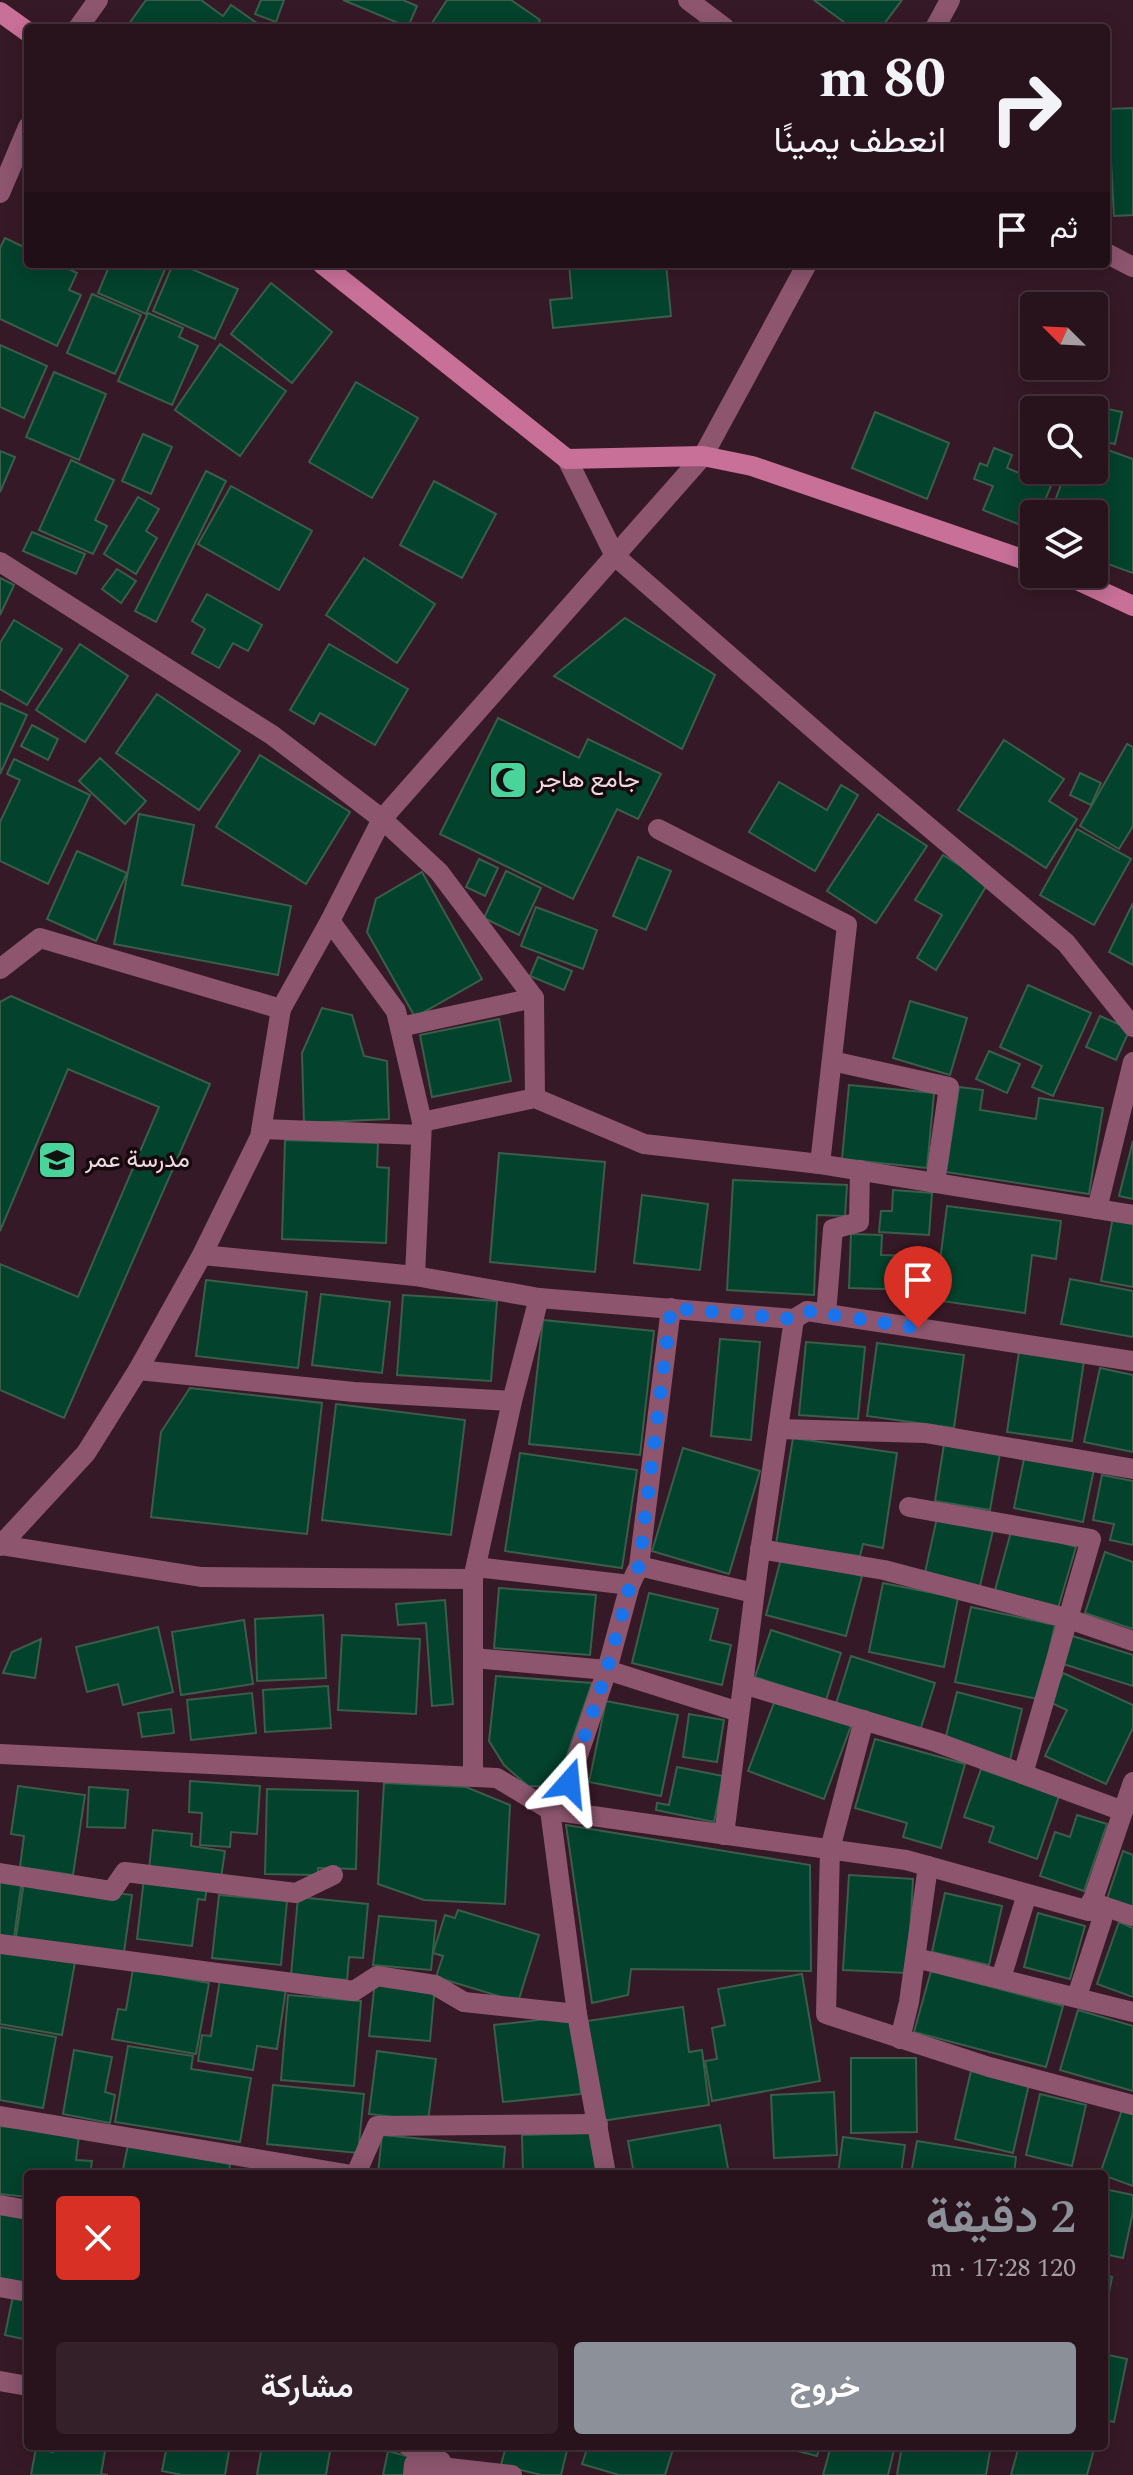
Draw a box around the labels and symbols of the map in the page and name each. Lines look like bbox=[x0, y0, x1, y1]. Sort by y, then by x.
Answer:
north arrow bbox=[1020, 292, 1108, 380]
mosque icon: جامع هاجر bbox=[487, 759, 529, 801]
place label: جامع هاجر bbox=[535, 762, 640, 798]
school or university icon: مدرسة عمر bbox=[36, 1139, 78, 1181]
place label: مدرسة عمر bbox=[84, 1142, 190, 1178]
pin bbox=[884, 1246, 952, 1328]
position arrow bbox=[527, 1741, 611, 1825]

